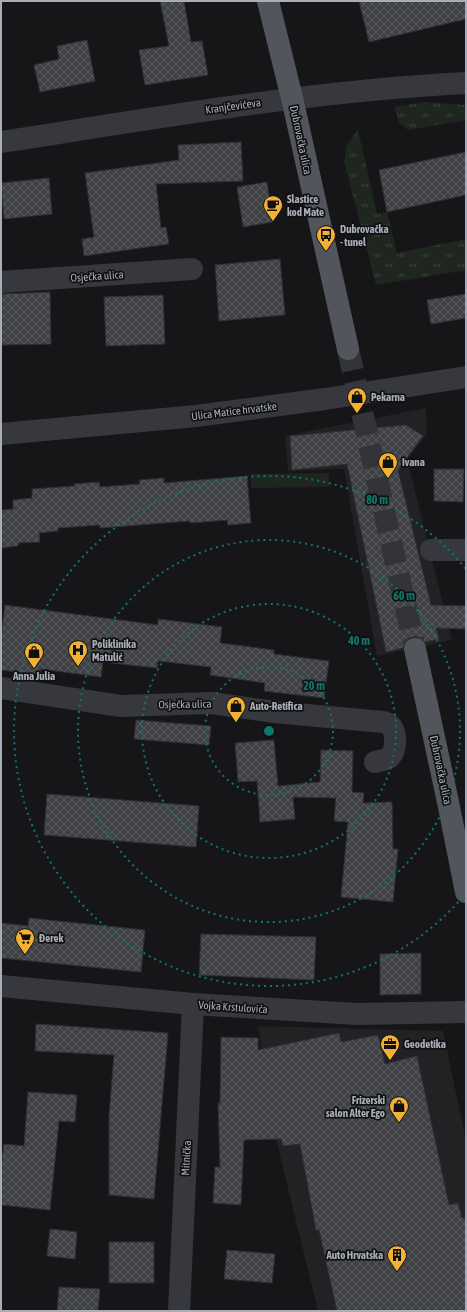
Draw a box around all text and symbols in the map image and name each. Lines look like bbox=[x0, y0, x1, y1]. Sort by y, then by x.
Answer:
street label: Kranjčevićeva bbox=[204, 96, 262, 116]
street label: Dubrovačka ulica bbox=[288, 105, 314, 175]
place label: Slastice kod Mate bbox=[287, 193, 324, 218]
cafe icon: Slastice kod Mate bbox=[262, 194, 284, 222]
place label: Dubrovačka - tunel bbox=[340, 223, 389, 248]
bus stop icon: Dubrovačka - tunel bbox=[315, 224, 337, 252]
street label: Osječka ulica bbox=[70, 268, 124, 284]
shop icon: Pekarna bbox=[346, 386, 368, 414]
place label: Pekarna bbox=[371, 391, 405, 403]
street label: Ulica Matice hrvatske bbox=[191, 400, 277, 422]
shop icon: Ivana bbox=[377, 451, 399, 479]
place label: Ivana bbox=[402, 456, 425, 468]
text: 80 m bbox=[366, 493, 388, 507]
text: 60 m bbox=[393, 589, 415, 603]
text: 40 m bbox=[347, 634, 370, 648]
place label: Poliklinika Matulić bbox=[92, 638, 136, 663]
hospital icon: Poliklinika Matulić bbox=[67, 639, 89, 667]
shop icon: Anna Julia bbox=[23, 641, 45, 669]
place label: Anna Julia bbox=[12, 670, 55, 682]
text: 20 m bbox=[303, 679, 325, 693]
shop icon: Auto-Retifica bbox=[225, 695, 247, 723]
street label: Osječka ulica bbox=[158, 698, 212, 710]
place label: Auto-Retifica bbox=[249, 700, 303, 712]
centre of rings bbox=[262, 724, 276, 738]
street label: Dubrovačka ulica bbox=[428, 735, 454, 805]
supermarket icon: Đerek bbox=[14, 927, 36, 955]
place label: Đerek bbox=[39, 932, 63, 944]
street label: Vojka Krstulovića bbox=[198, 999, 268, 1015]
office icon: Geodetika bbox=[379, 1033, 401, 1061]
place label: Geodetika bbox=[404, 1038, 446, 1050]
place label: Frizerski salon Alter Ego bbox=[326, 1094, 385, 1119]
shop icon: Frizerski salon Alter Ego bbox=[388, 1095, 410, 1123]
street label: Mitnička bbox=[179, 1140, 193, 1176]
building icon: Auto Hrvatska bbox=[386, 1244, 408, 1272]
place label: Auto Hrvatska bbox=[325, 1249, 383, 1261]

